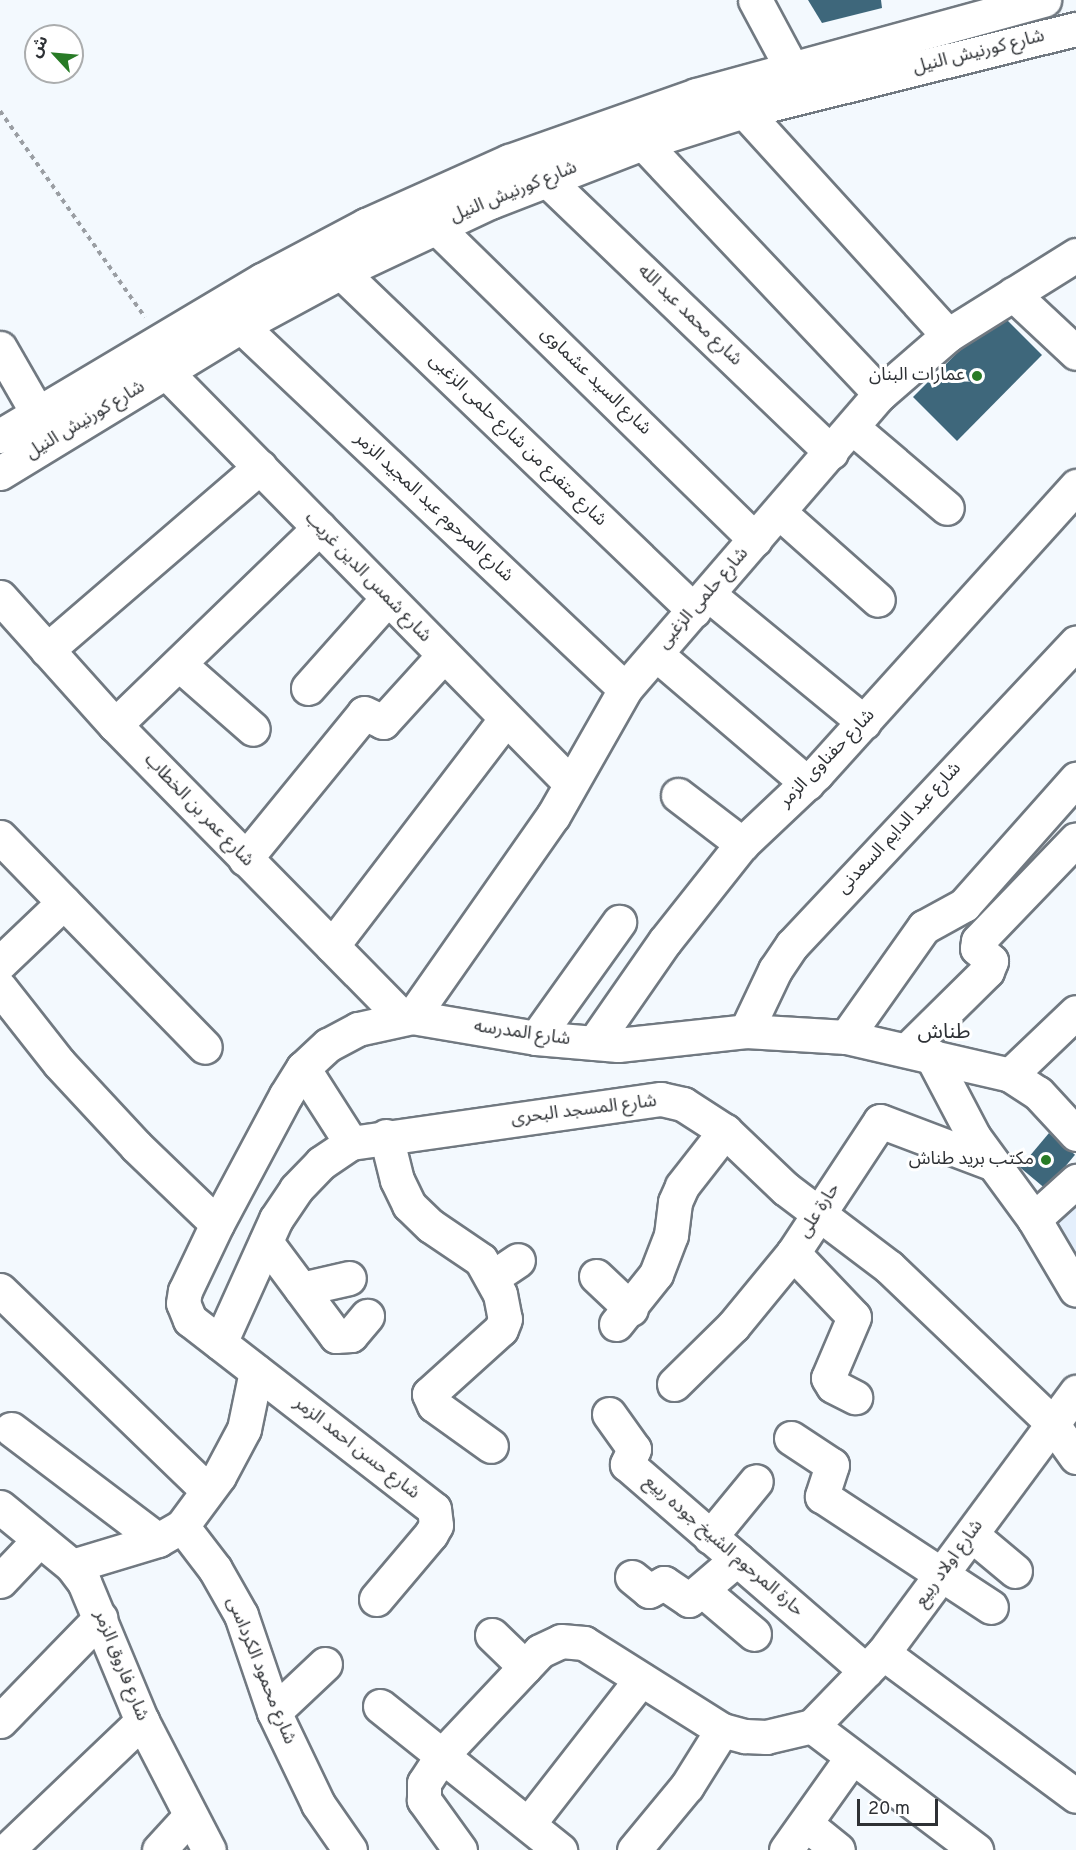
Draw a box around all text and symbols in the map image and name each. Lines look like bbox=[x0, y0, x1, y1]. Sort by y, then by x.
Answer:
north arrow bbox=[24, 24, 84, 84]
street label: شارع كورنيش النيل bbox=[911, 26, 1047, 80]
text: ش bbox=[26, 33, 53, 61]
street label: شارع كورنيش النيل bbox=[447, 158, 581, 228]
street label: شارع محمد عبد الله bbox=[632, 261, 746, 371]
street label: شارع السيد عشماوى bbox=[535, 324, 655, 440]
street label: شارع متفرع من شارع حلمى الزغبى bbox=[424, 350, 610, 532]
place label: عمارات البنان bbox=[869, 365, 965, 387]
marker: عمارات البنان bbox=[970, 369, 984, 383]
street label: شارع كورنيش النيل bbox=[23, 377, 149, 465]
street label: شارع المرحوم عبد المجيد الزمر bbox=[349, 429, 517, 587]
street label: شارع شمس الدين غريب bbox=[299, 508, 435, 648]
street label: شارع حلمى الزغبى bbox=[654, 544, 754, 654]
street label: شارع حفناوى الزمر bbox=[776, 705, 880, 813]
street label: شارع عمر بن الخطاب bbox=[139, 750, 257, 872]
street label: شارع عبد الدايم السعدنى bbox=[833, 759, 967, 899]
street label: شارع المدرسه bbox=[472, 1017, 572, 1051]
district label: طناش bbox=[918, 1020, 970, 1046]
street label: شارع المسجد البحرى bbox=[510, 1091, 658, 1131]
place label: مكتب بريد طناش bbox=[909, 1149, 1034, 1171]
marker: مكتب بريد طناش bbox=[1039, 1153, 1053, 1167]
street label: حارة على bbox=[794, 1180, 846, 1242]
street label: شارع حسن احمد الزمر bbox=[289, 1393, 423, 1505]
street label: حارة المرحوم الشيخ جوده ربيع bbox=[639, 1472, 807, 1622]
street label: شارع اولاد ربيع bbox=[911, 1516, 989, 1612]
street label: شارع محمود الكرداسى bbox=[221, 1594, 299, 1748]
street label: شارع فاروق الزمر bbox=[88, 1608, 152, 1724]
scale bar bbox=[860, 1787, 941, 1825]
text: 20 m bbox=[868, 1798, 910, 1821]

